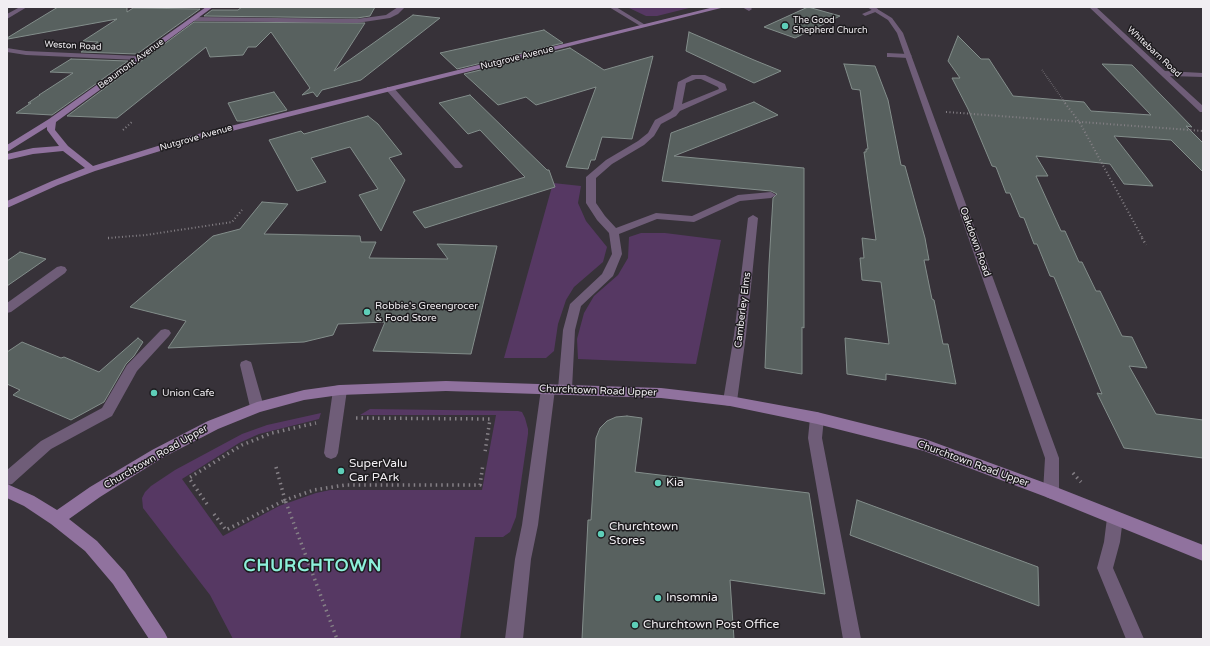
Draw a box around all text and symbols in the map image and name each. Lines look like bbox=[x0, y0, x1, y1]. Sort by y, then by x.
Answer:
place label: The Good Shepherd Church bbox=[793, 16, 867, 37]
marker: The Good Shepherd Church bbox=[780, 21, 790, 31]
street label: Whitebarn Road bbox=[1125, 24, 1183, 80]
street label: Beaumont Avenue bbox=[96, 36, 166, 92]
street label: Weston Road bbox=[44, 39, 102, 53]
street label: Nutgrove Avenue bbox=[479, 44, 555, 72]
street label: Nutgrove Avenue bbox=[159, 123, 233, 153]
street label: Oakdown Road bbox=[957, 206, 993, 278]
street label: Camberley Elms bbox=[732, 271, 754, 349]
place label: Robbie's Greengrocer & Food Store bbox=[375, 300, 478, 324]
marker: Robbie's Greengrocer & Food Store bbox=[362, 307, 372, 317]
street label: Churchtown Road Upper bbox=[539, 383, 657, 399]
place label: Union Cafe bbox=[162, 387, 214, 399]
marker: Union Cafe bbox=[149, 388, 159, 398]
street label: Churchtown Road Upper bbox=[102, 422, 210, 492]
street label: Churchtown Road Upper bbox=[916, 438, 1030, 490]
place label: SuperValu Car PArk bbox=[349, 457, 407, 485]
marker: SuperValu Car PArk bbox=[336, 466, 346, 476]
place label: Kia bbox=[666, 476, 684, 490]
marker: Kia bbox=[653, 478, 663, 488]
place label: Churchtown Stores bbox=[609, 520, 678, 548]
marker: Churchtown Stores bbox=[596, 529, 606, 539]
district label: CHURCHTOWN bbox=[244, 557, 382, 577]
place label: Insomnia bbox=[666, 591, 718, 605]
marker: Insomnia bbox=[653, 593, 663, 603]
place label: Churchtown Post Office bbox=[643, 618, 779, 632]
marker: Churchtown Post Office bbox=[630, 620, 640, 630]

